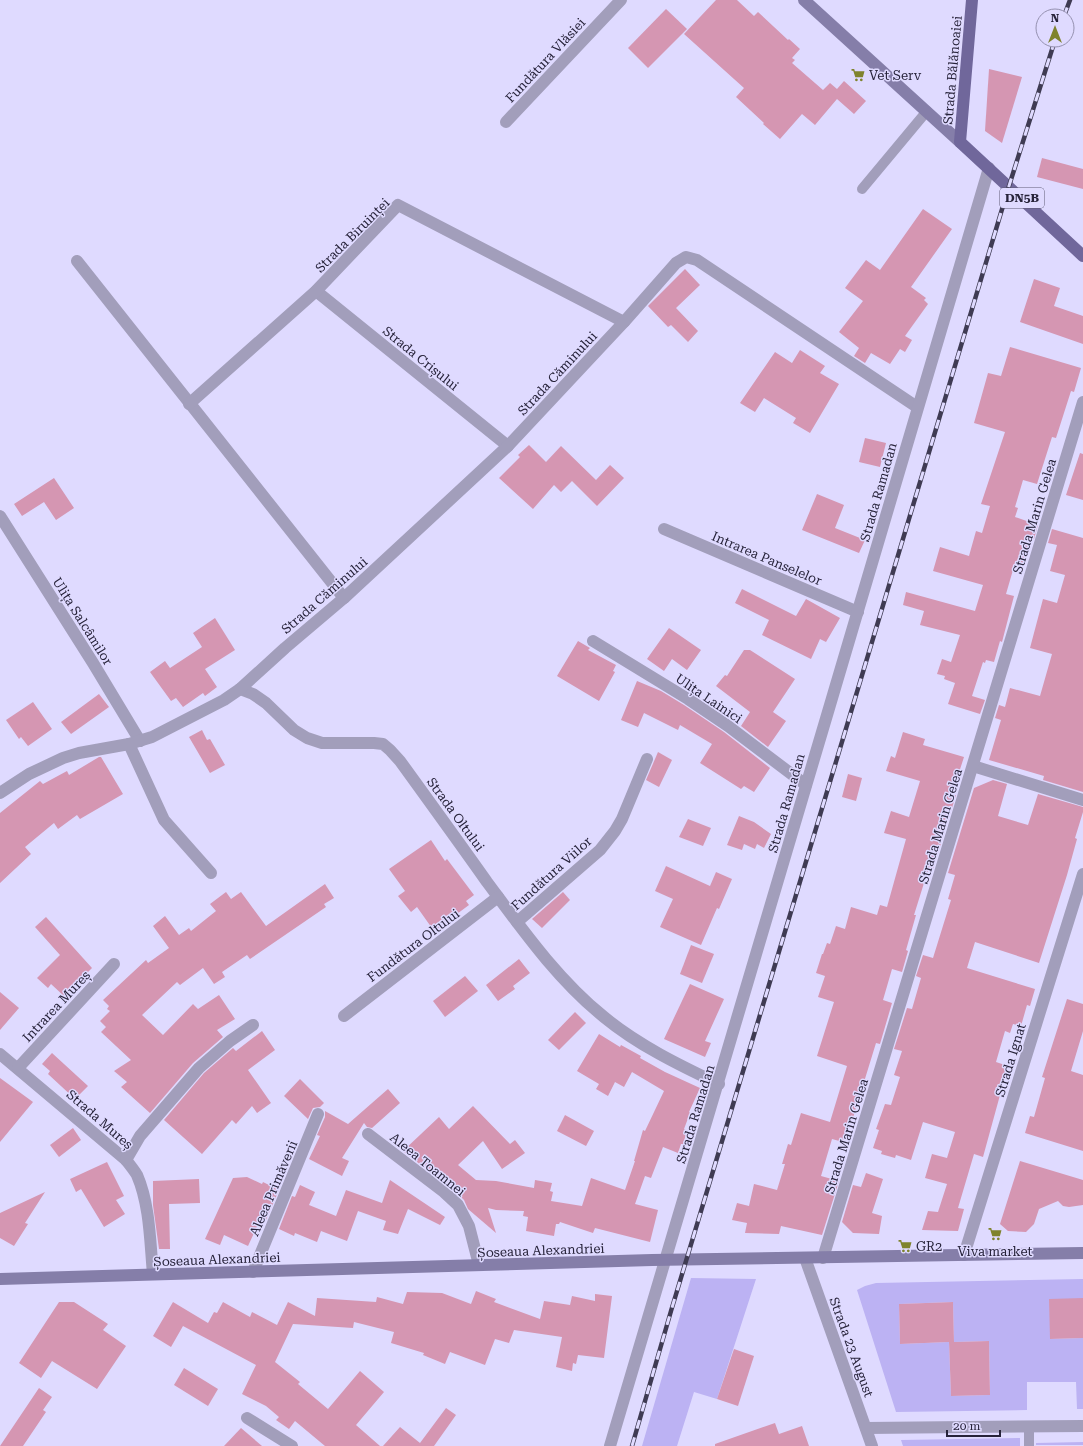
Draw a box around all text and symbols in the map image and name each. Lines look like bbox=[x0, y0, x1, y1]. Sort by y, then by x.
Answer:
north arrow bbox=[1035, 8, 1075, 48]
text: N bbox=[1051, 12, 1060, 25]
street label: Fundătura Vlăsiei bbox=[502, 15, 588, 106]
street label: Strada Bălănoaiei bbox=[940, 15, 965, 125]
supermarket icon: Vet Serv bbox=[850, 67, 866, 83]
place label: Vet Serv bbox=[869, 68, 922, 83]
road number: DN5B bbox=[1000, 188, 1044, 208]
street label: Strada Biruinței bbox=[312, 195, 393, 276]
street label: Strada Crișului bbox=[379, 323, 462, 394]
street label: Strada Căminului bbox=[515, 328, 600, 418]
street label: Strada Ramadan bbox=[857, 440, 900, 543]
street label: Strada Marin Gelea bbox=[1010, 457, 1059, 576]
street label: Intrarea Panselelor bbox=[710, 529, 825, 589]
street label: Strada Căminului bbox=[278, 554, 370, 637]
street label: Ulița Salcâmilor bbox=[49, 575, 116, 669]
street label: Ulița Lainici bbox=[672, 671, 745, 727]
street label: Strada Ramadan bbox=[765, 751, 808, 854]
street label: Strada Marin Gelea bbox=[916, 767, 965, 886]
street label: Strada Oltului bbox=[424, 775, 487, 854]
street label: Fundătura Viilor bbox=[508, 833, 595, 913]
street label: Fundătura Oltului bbox=[364, 906, 462, 985]
street label: Intrarea Mureș bbox=[20, 968, 94, 1046]
street label: Strada Ignat bbox=[992, 1021, 1029, 1099]
street label: Strada Ramadan bbox=[673, 1063, 718, 1165]
street label: Strada Marin Gelea bbox=[822, 1077, 871, 1196]
street label: Strada Mureș bbox=[63, 1087, 136, 1153]
street label: Aleea Toamnei bbox=[387, 1130, 468, 1199]
street label: Aleea Primăverii bbox=[247, 1138, 300, 1238]
supermarket icon: Viva market bbox=[987, 1226, 1003, 1242]
supermarket icon: GR2 bbox=[897, 1238, 913, 1254]
place label: GR2 bbox=[916, 1239, 942, 1254]
street label: Șoseaua Alexandriei bbox=[477, 1241, 605, 1261]
place label: Viva market bbox=[958, 1244, 1033, 1259]
street label: Șoseaua Alexandriei bbox=[153, 1250, 281, 1270]
street label: Strada 23 August bbox=[827, 1295, 877, 1399]
scale bar bbox=[947, 1412, 1000, 1438]
text: 20 m bbox=[953, 1419, 980, 1433]

